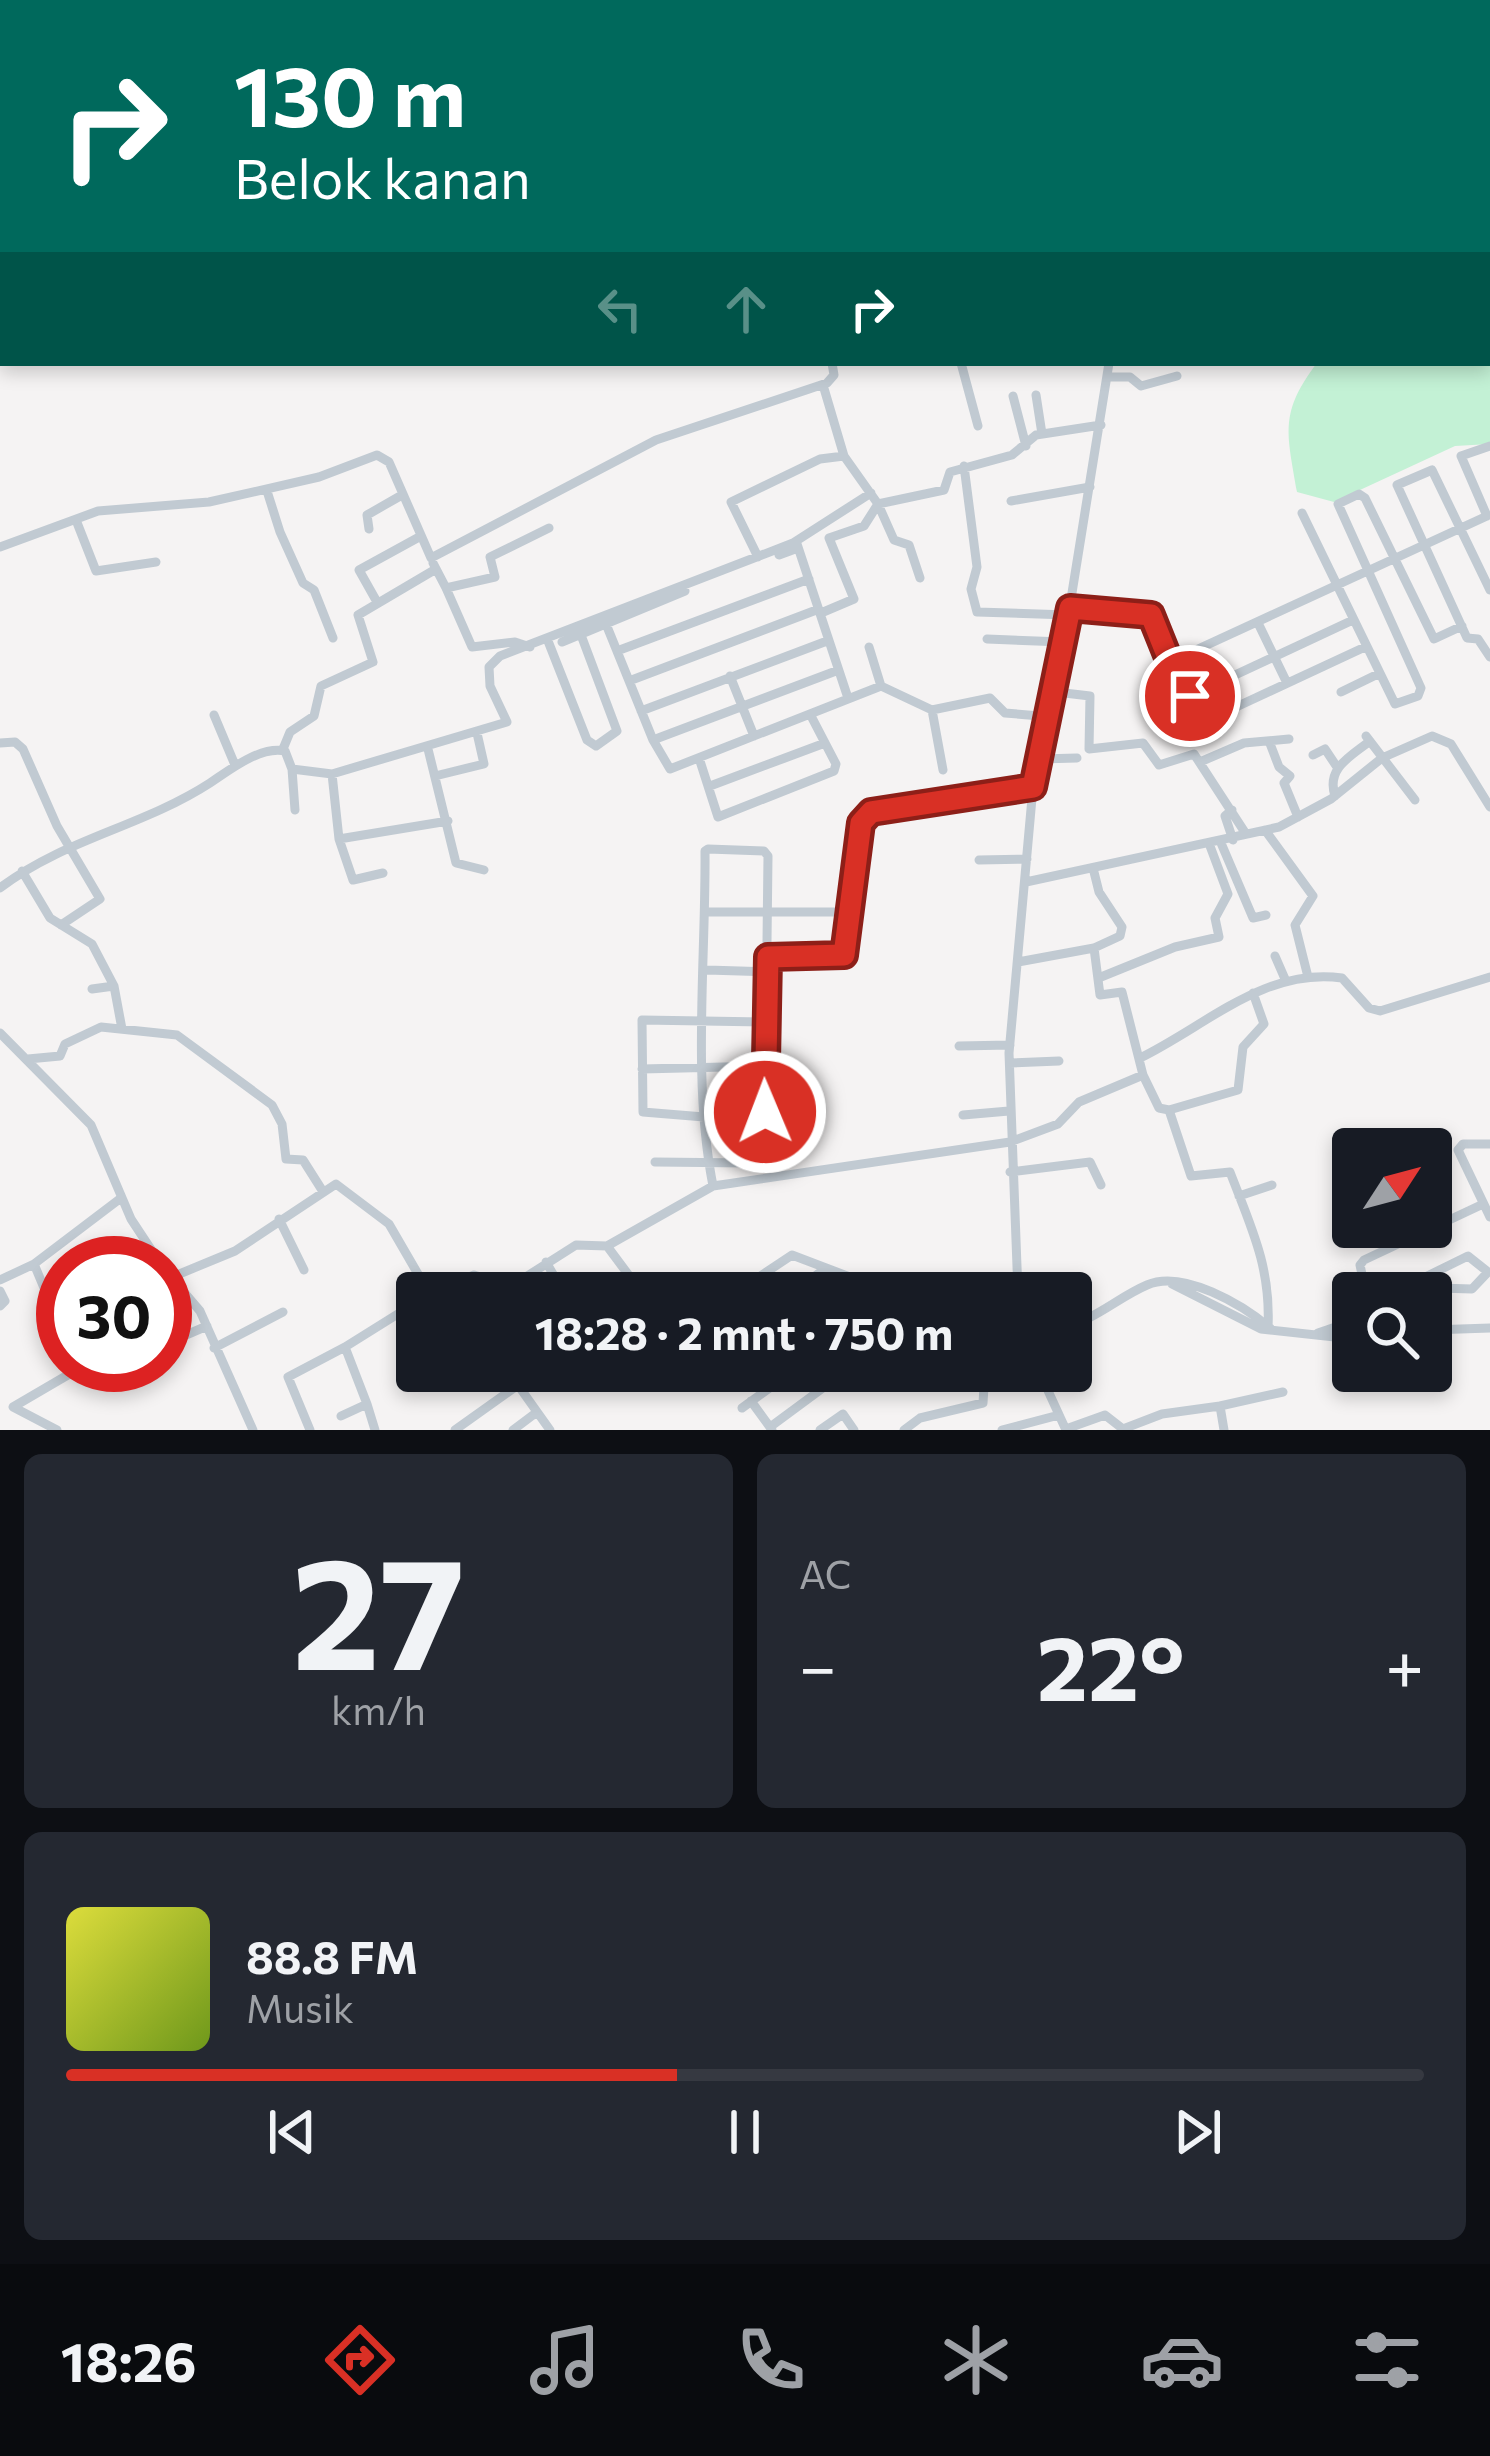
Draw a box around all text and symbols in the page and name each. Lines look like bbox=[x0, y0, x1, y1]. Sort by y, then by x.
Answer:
text: 130 m bbox=[234, 42, 466, 144]
icon: right bbox=[36, 48, 192, 204]
text: Belok kanan bbox=[234, 144, 531, 210]
icon: left bbox=[587, 276, 653, 342]
icon: ahead bbox=[713, 276, 779, 342]
icon: right bbox=[839, 276, 905, 342]
pin bbox=[1139, 645, 1241, 747]
icon: arrive bbox=[1157, 663, 1223, 729]
position arrow bbox=[702, 1049, 828, 1175]
north arrow bbox=[1332, 1128, 1452, 1248]
map controls bbox=[1332, 1128, 1452, 1392]
speed limit sign: 30 bbox=[36, 1236, 192, 1392]
button: search bbox=[1332, 1272, 1452, 1392]
text: 18:28 · 2 mnt · 750 m bbox=[535, 1304, 953, 1359]
text: 27 bbox=[292, 1511, 465, 1702]
text: AC bbox=[799, 1549, 851, 1597]
text: 22° bbox=[1037, 1609, 1185, 1720]
text: − bbox=[799, 1624, 837, 1705]
text: + bbox=[1385, 1624, 1424, 1705]
text: km/h bbox=[331, 1685, 426, 1733]
text: 88.8 FM bbox=[246, 1928, 418, 1983]
text: Musik bbox=[246, 1983, 354, 2031]
icon: previous bbox=[259, 2099, 325, 2165]
icon: pause bbox=[712, 2099, 778, 2165]
icon: next bbox=[1165, 2099, 1231, 2165]
icon: directions bbox=[318, 2318, 402, 2402]
icon: music bbox=[523, 2318, 607, 2402]
icon: phone bbox=[729, 2318, 813, 2402]
icon: climate bbox=[934, 2318, 1018, 2402]
icon: car bbox=[1140, 2318, 1224, 2402]
icon: filters bbox=[1345, 2318, 1429, 2402]
text: 18:26 bbox=[61, 2327, 197, 2393]

